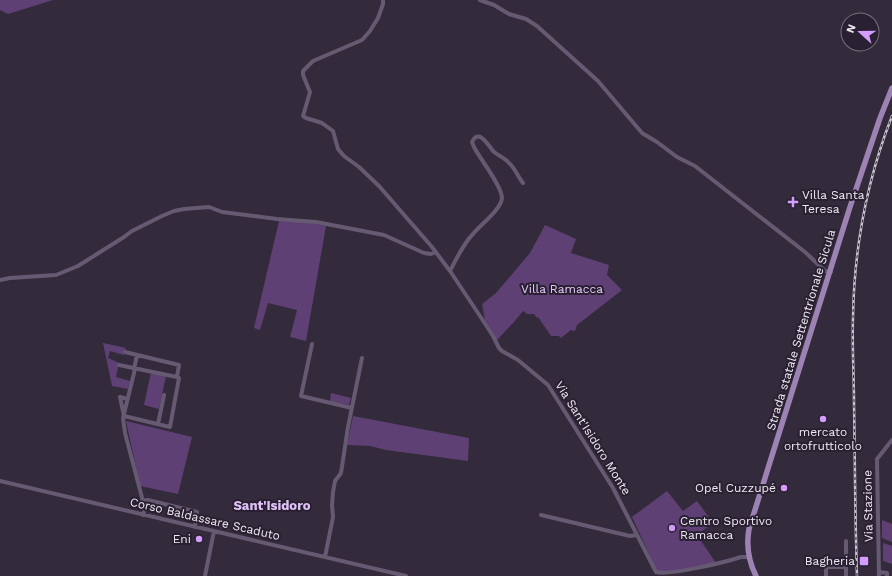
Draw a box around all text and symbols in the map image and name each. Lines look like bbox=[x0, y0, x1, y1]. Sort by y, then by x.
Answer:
north arrow bbox=[840, 12, 880, 52]
text: N bbox=[844, 22, 859, 35]
place label: Villa Santa Teresa bbox=[802, 188, 865, 216]
marker: Villa Santa Teresa bbox=[787, 196, 799, 208]
street label: Strada statale Settentrionale Sicula bbox=[764, 228, 838, 432]
park label: Villa Ramacca bbox=[521, 282, 603, 296]
street label: Via Sant'Isidoro Monte bbox=[552, 379, 634, 498]
marker: mercato ortofrutticolo bbox=[818, 414, 828, 424]
place label: mercato ortofrutticolo bbox=[784, 425, 862, 453]
street label: Via Stazione bbox=[860, 470, 876, 542]
place label: Opel Cuzzupé bbox=[695, 481, 776, 495]
marker: Opel Cuzzupé bbox=[779, 483, 789, 493]
street label: Corso Baldassare Scaduto bbox=[128, 495, 282, 543]
district label: Sant'Isidoro bbox=[234, 498, 311, 513]
place label: Centro Sportivo Ramacca bbox=[680, 514, 772, 542]
marker: Centro Sportivo Ramacca bbox=[667, 523, 677, 533]
place label: Eni bbox=[173, 532, 191, 546]
marker: Eni bbox=[194, 534, 204, 544]
place label: Bagheria bbox=[805, 554, 855, 568]
marker: Bagheria bbox=[858, 555, 870, 567]

